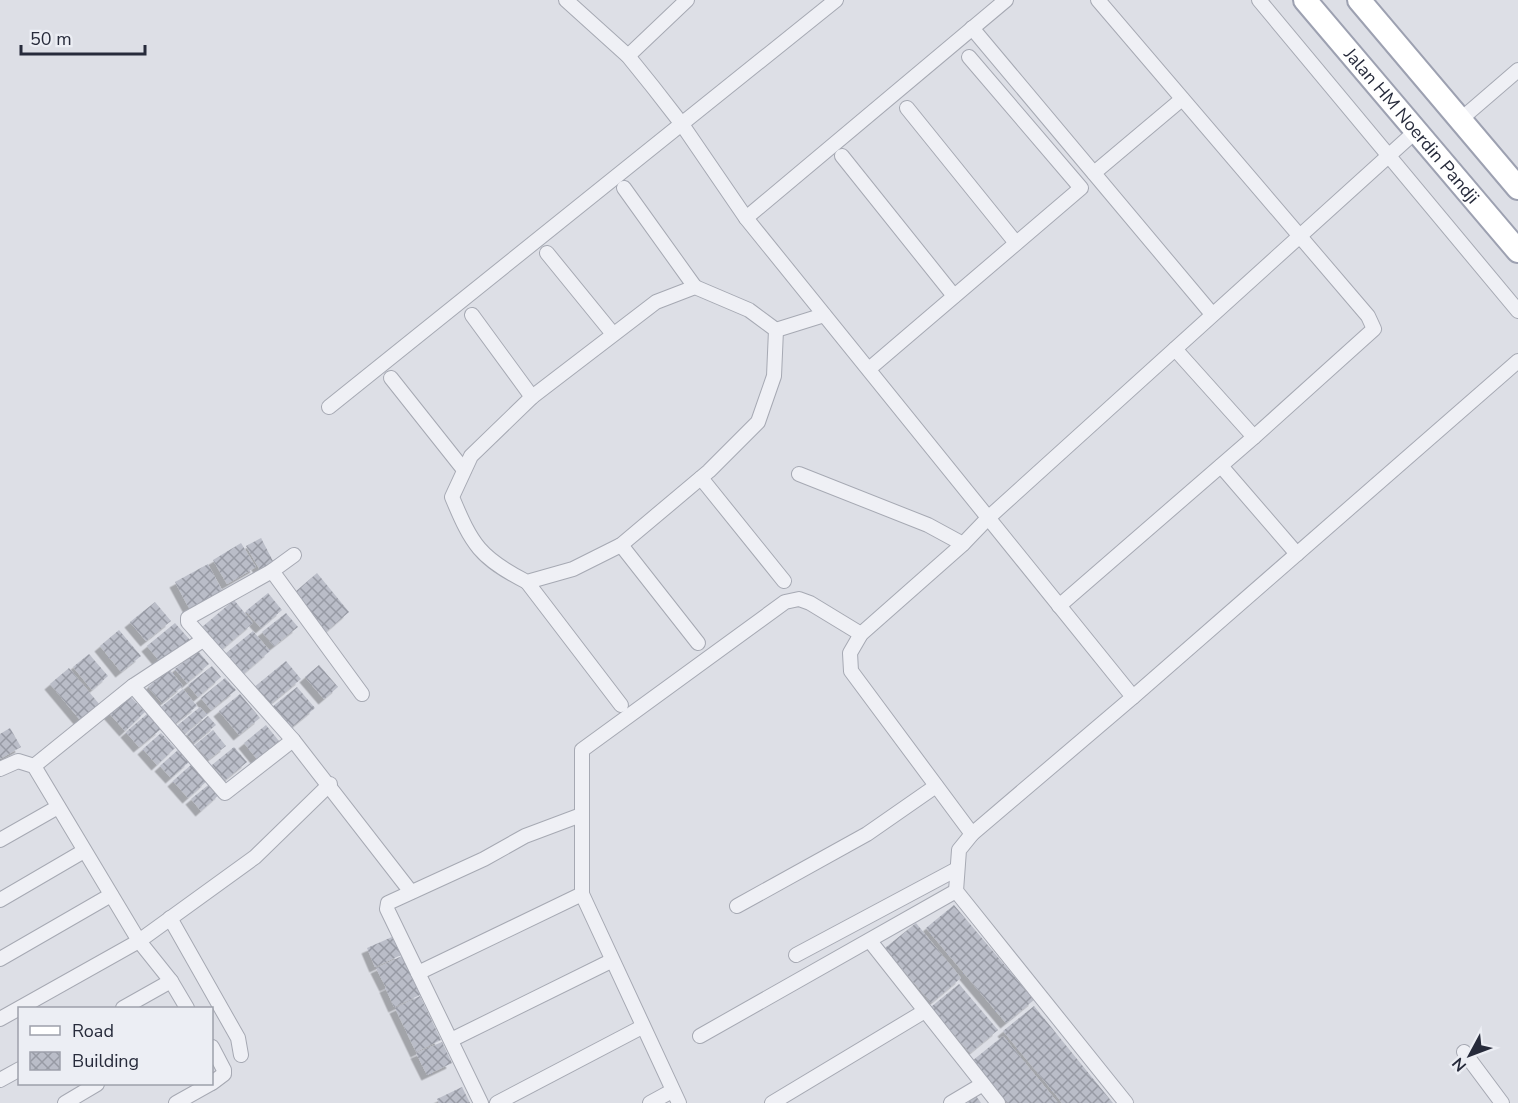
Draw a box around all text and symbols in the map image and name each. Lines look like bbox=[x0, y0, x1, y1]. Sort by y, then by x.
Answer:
scale bar bbox=[21, 18, 146, 56]
text: 50 m bbox=[30, 27, 72, 51]
street label: Jalan HM Noerdin Pandji bbox=[1338, 42, 1485, 209]
legend bbox=[18, 1007, 213, 1085]
text: Road bbox=[72, 1019, 114, 1043]
north arrow bbox=[1440, 1025, 1500, 1085]
text: Building bbox=[72, 1049, 139, 1073]
text: N bbox=[1447, 1052, 1472, 1076]

